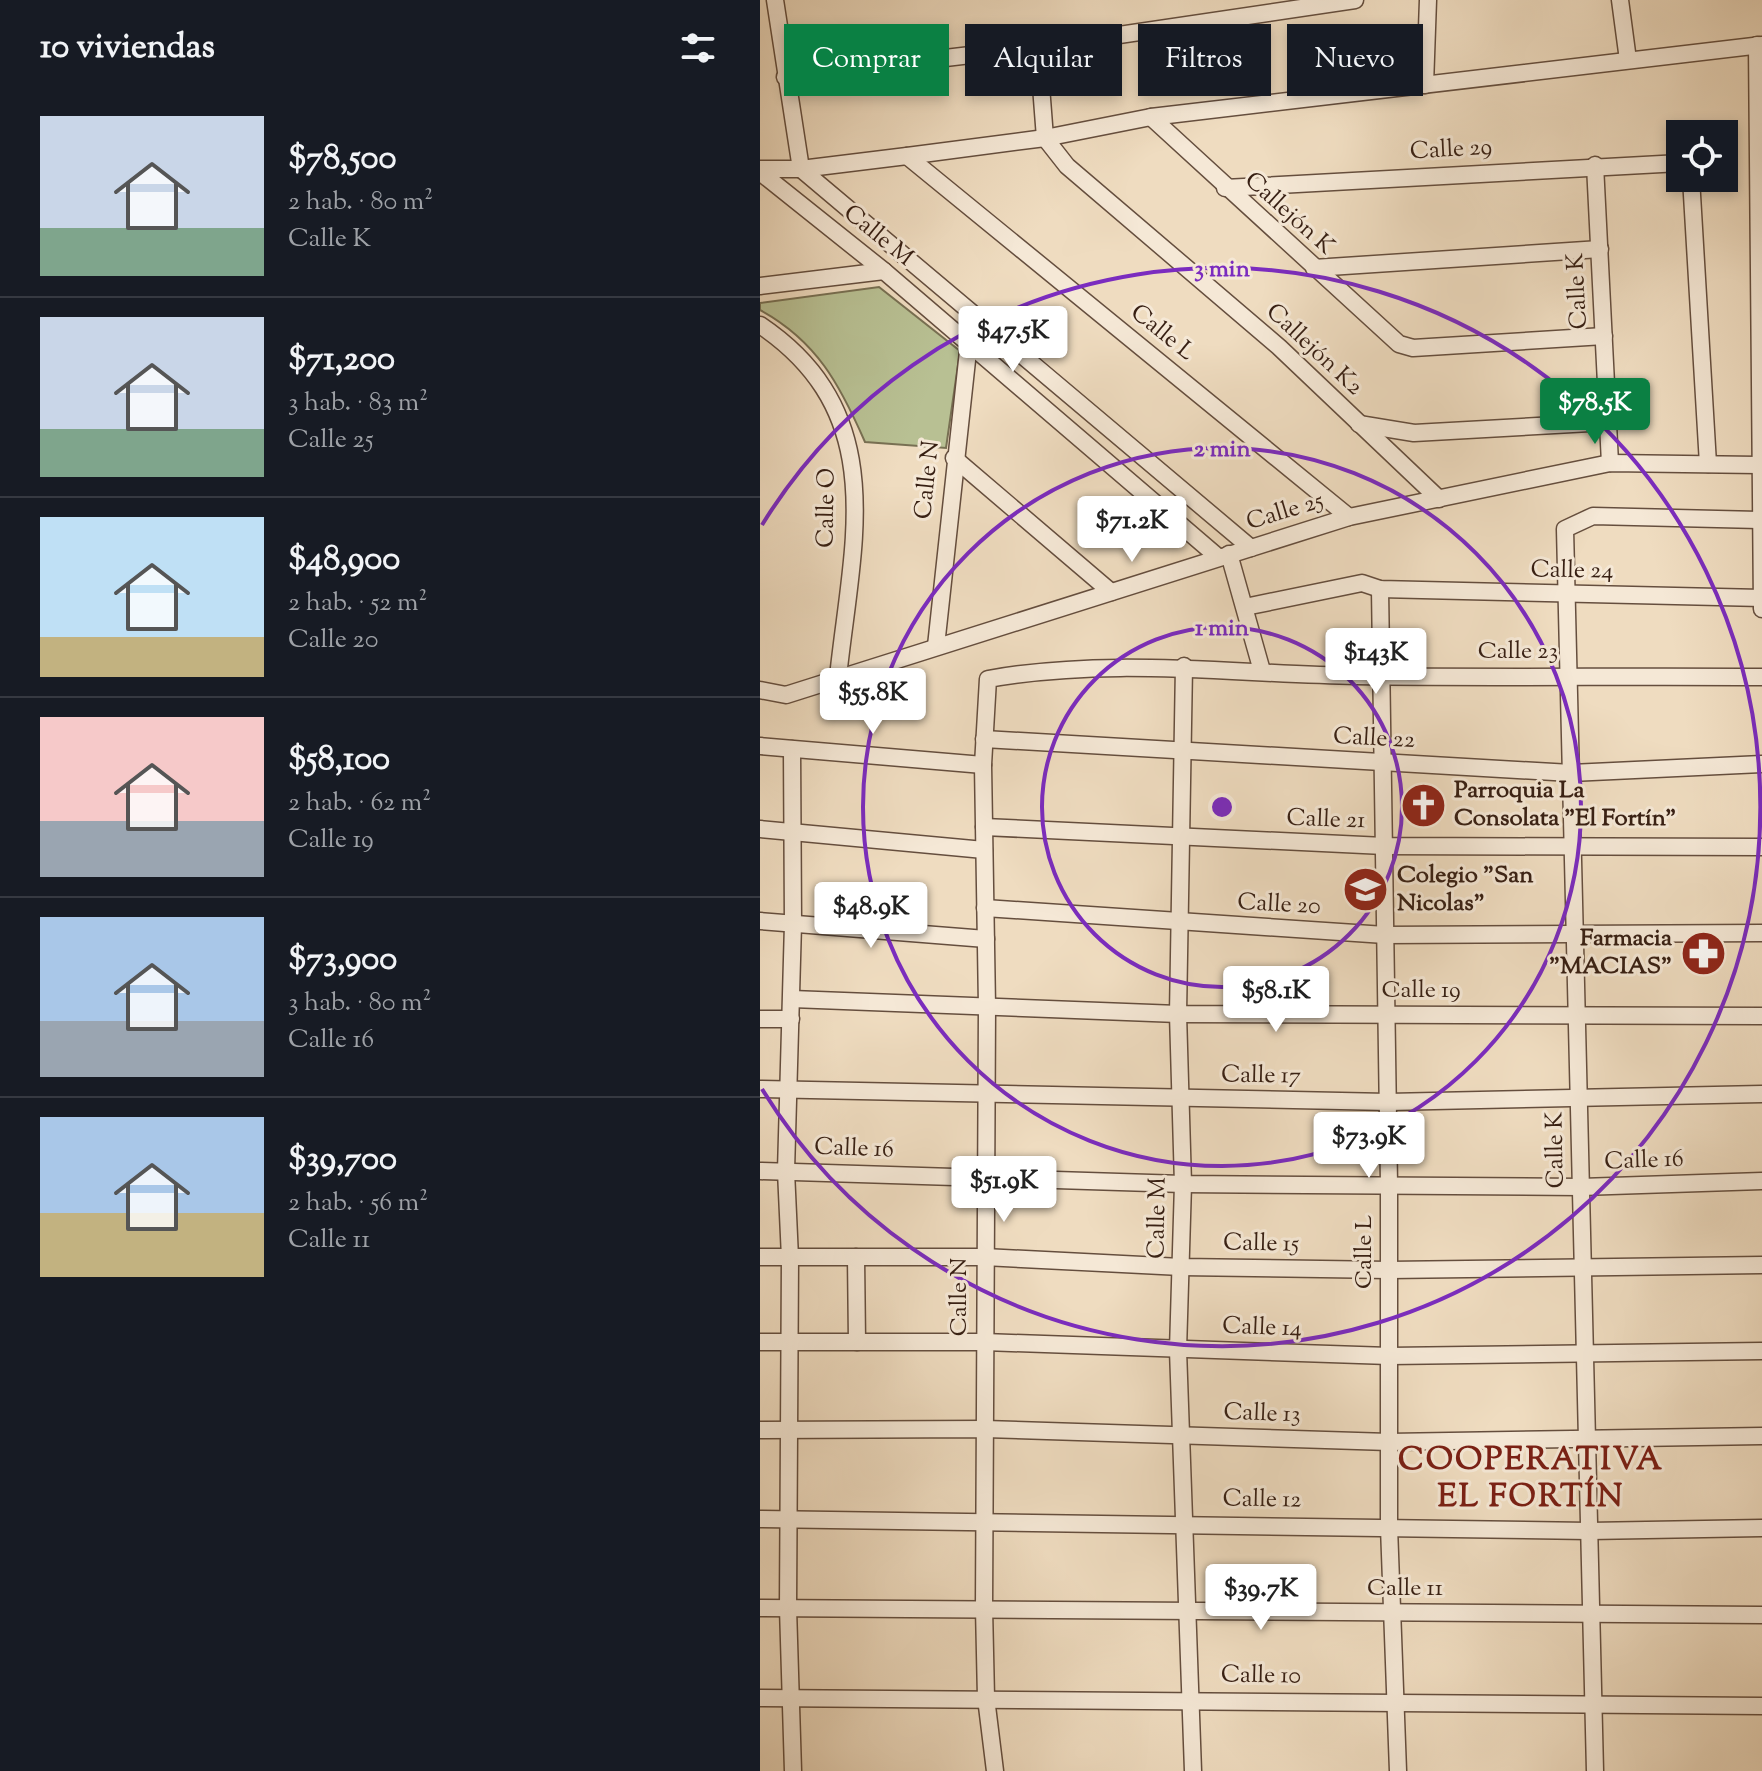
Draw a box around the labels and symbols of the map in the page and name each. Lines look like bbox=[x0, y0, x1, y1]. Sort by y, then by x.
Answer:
street label: Calle 29 bbox=[1409, 131, 1493, 169]
street label: Callejón K bbox=[1236, 164, 1342, 264]
street label: Calle M bbox=[836, 197, 920, 275]
street label: Calle K bbox=[1559, 252, 1597, 330]
text: 3 min bbox=[1194, 253, 1251, 287]
street label: Callejón K2 bbox=[1258, 296, 1370, 404]
street label: Calle L bbox=[1123, 297, 1201, 369]
pin: $47.5K bbox=[948, 306, 1078, 374]
pin: $78.5K bbox=[1530, 378, 1660, 446]
text: 2 min bbox=[1193, 433, 1251, 467]
street label: Calle N bbox=[907, 439, 949, 521]
street label: Calle O bbox=[809, 468, 845, 548]
street label: Calle 25 bbox=[1242, 484, 1328, 540]
pin: $71.2K bbox=[1067, 496, 1197, 564]
street label: Calle 24 bbox=[1530, 553, 1614, 589]
text: 1 min bbox=[1195, 612, 1250, 646]
pin: $143K bbox=[1320, 628, 1432, 696]
street label: Calle 23 bbox=[1478, 635, 1558, 669]
pin: $55.8K bbox=[808, 668, 938, 736]
street label: Calle 22 bbox=[1332, 720, 1416, 758]
place label: Parroquia La Consolata "El Fortín" bbox=[1454, 774, 1676, 836]
church icon: Parroquia La Consolata "El Fortín" bbox=[1399, 781, 1447, 829]
centre of rings bbox=[1208, 793, 1236, 821]
street label: Calle 21 bbox=[1286, 802, 1366, 838]
place label: Colegio "San Nicolas" bbox=[1397, 859, 1534, 921]
school or university icon: Colegio "San Nicolas" bbox=[1342, 866, 1390, 914]
pin: $48.9K bbox=[806, 882, 936, 950]
street label: Calle 20 bbox=[1236, 886, 1322, 924]
place label: Farmacia "MACIAS" bbox=[1549, 922, 1673, 984]
pharmacy icon: Farmacia "MACIAS" bbox=[1679, 929, 1727, 977]
pin: $58.1K bbox=[1211, 966, 1341, 1034]
street label: Calle 19 bbox=[1381, 974, 1461, 1008]
street label: Calle 17 bbox=[1221, 1058, 1301, 1094]
street label: Calle K bbox=[1538, 1111, 1574, 1189]
pin: $73.9K bbox=[1304, 1112, 1434, 1180]
street label: Calle 16 bbox=[814, 1131, 894, 1167]
street label: Calle 16 bbox=[1604, 1143, 1684, 1179]
pin: $51.9K bbox=[939, 1156, 1069, 1224]
street label: Calle M bbox=[1140, 1177, 1176, 1259]
street label: Calle L bbox=[1348, 1215, 1382, 1289]
street label: Calle 15 bbox=[1223, 1226, 1299, 1262]
street label: Calle N bbox=[943, 1258, 977, 1336]
street label: Calle 14 bbox=[1222, 1310, 1302, 1346]
street label: Calle 13 bbox=[1223, 1396, 1301, 1432]
district label: COOPERATIVA EL FORTÍN bbox=[1398, 1438, 1664, 1521]
street label: Calle 12 bbox=[1222, 1482, 1302, 1518]
pin: $39.7K bbox=[1196, 1564, 1326, 1632]
street label: Calle 11 bbox=[1367, 1572, 1443, 1606]
street label: Calle 10 bbox=[1221, 1658, 1301, 1694]

